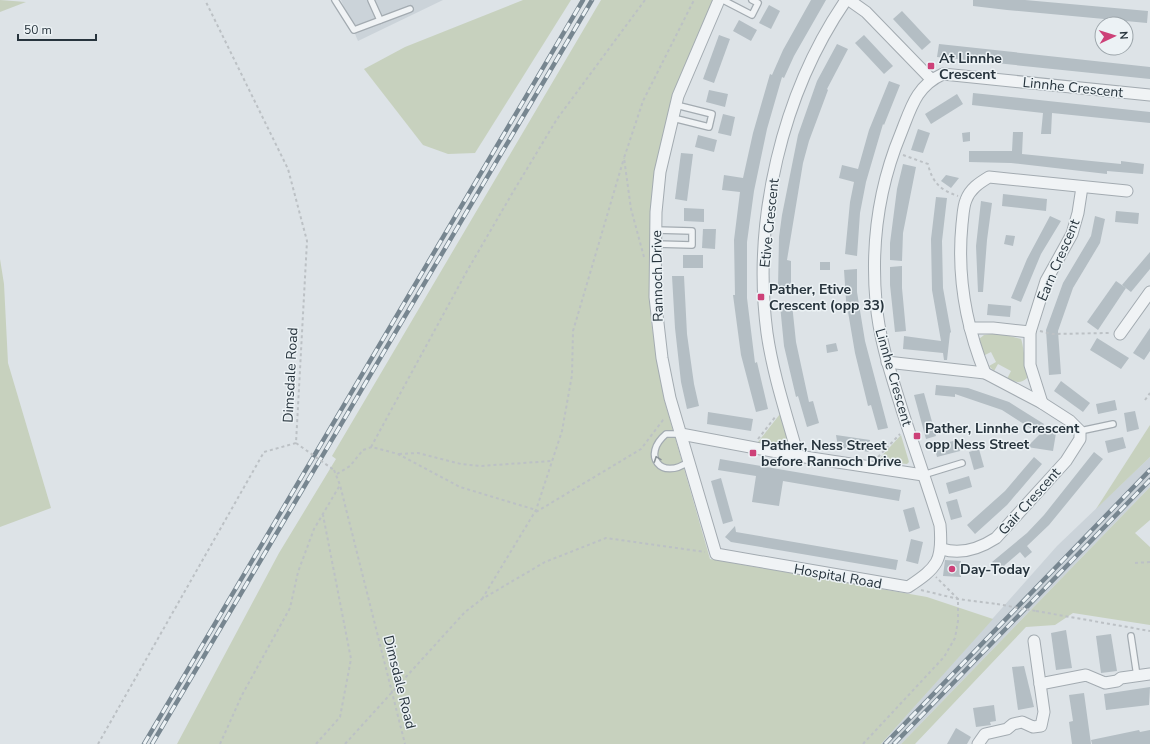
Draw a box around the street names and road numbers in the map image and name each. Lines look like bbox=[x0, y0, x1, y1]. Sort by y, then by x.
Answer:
street label: Linnhe Crescent bbox=[1022, 73, 1124, 102]
street label: Etive Crescent bbox=[755, 177, 784, 269]
street label: Earn Crescent bbox=[1033, 216, 1084, 304]
street label: Rannoch Drive bbox=[647, 230, 668, 322]
street label: Linnhe Crescent bbox=[870, 326, 917, 428]
street label: Dimsdale Road bbox=[279, 327, 302, 423]
street label: Gair Crescent bbox=[994, 463, 1065, 539]
street label: Hospital Road bbox=[792, 559, 883, 594]
street label: Dimsdale Road bbox=[379, 633, 420, 731]

